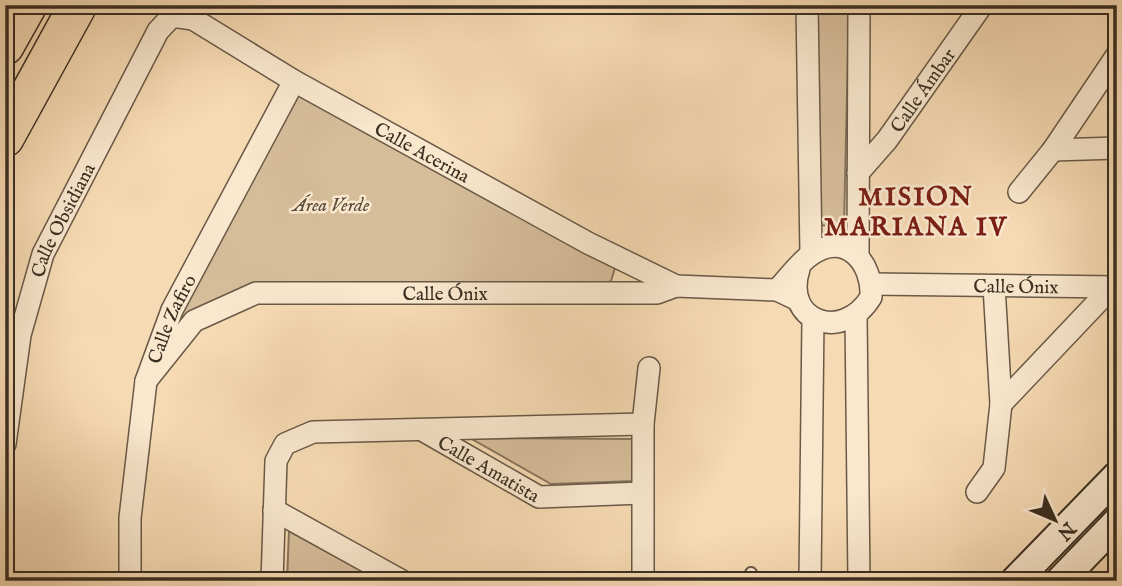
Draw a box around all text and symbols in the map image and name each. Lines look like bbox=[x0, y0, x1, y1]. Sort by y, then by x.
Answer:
street label: Calle Ámbar bbox=[886, 44, 962, 138]
street label: Calle Acerina bbox=[370, 118, 474, 190]
street label: Calle Obsidiana bbox=[27, 159, 102, 280]
district label: MISION MARIANA IV bbox=[824, 181, 1008, 244]
park label: Área Verde bbox=[291, 194, 370, 218]
street label: Calle Zafiro bbox=[143, 271, 203, 367]
street label: Calle Ónix bbox=[973, 275, 1059, 300]
street label: Calle Ónix bbox=[403, 282, 488, 307]
street label: Calle Amatista bbox=[433, 431, 544, 509]
north arrow bbox=[1020, 484, 1090, 554]
text: N bbox=[1051, 515, 1081, 545]

